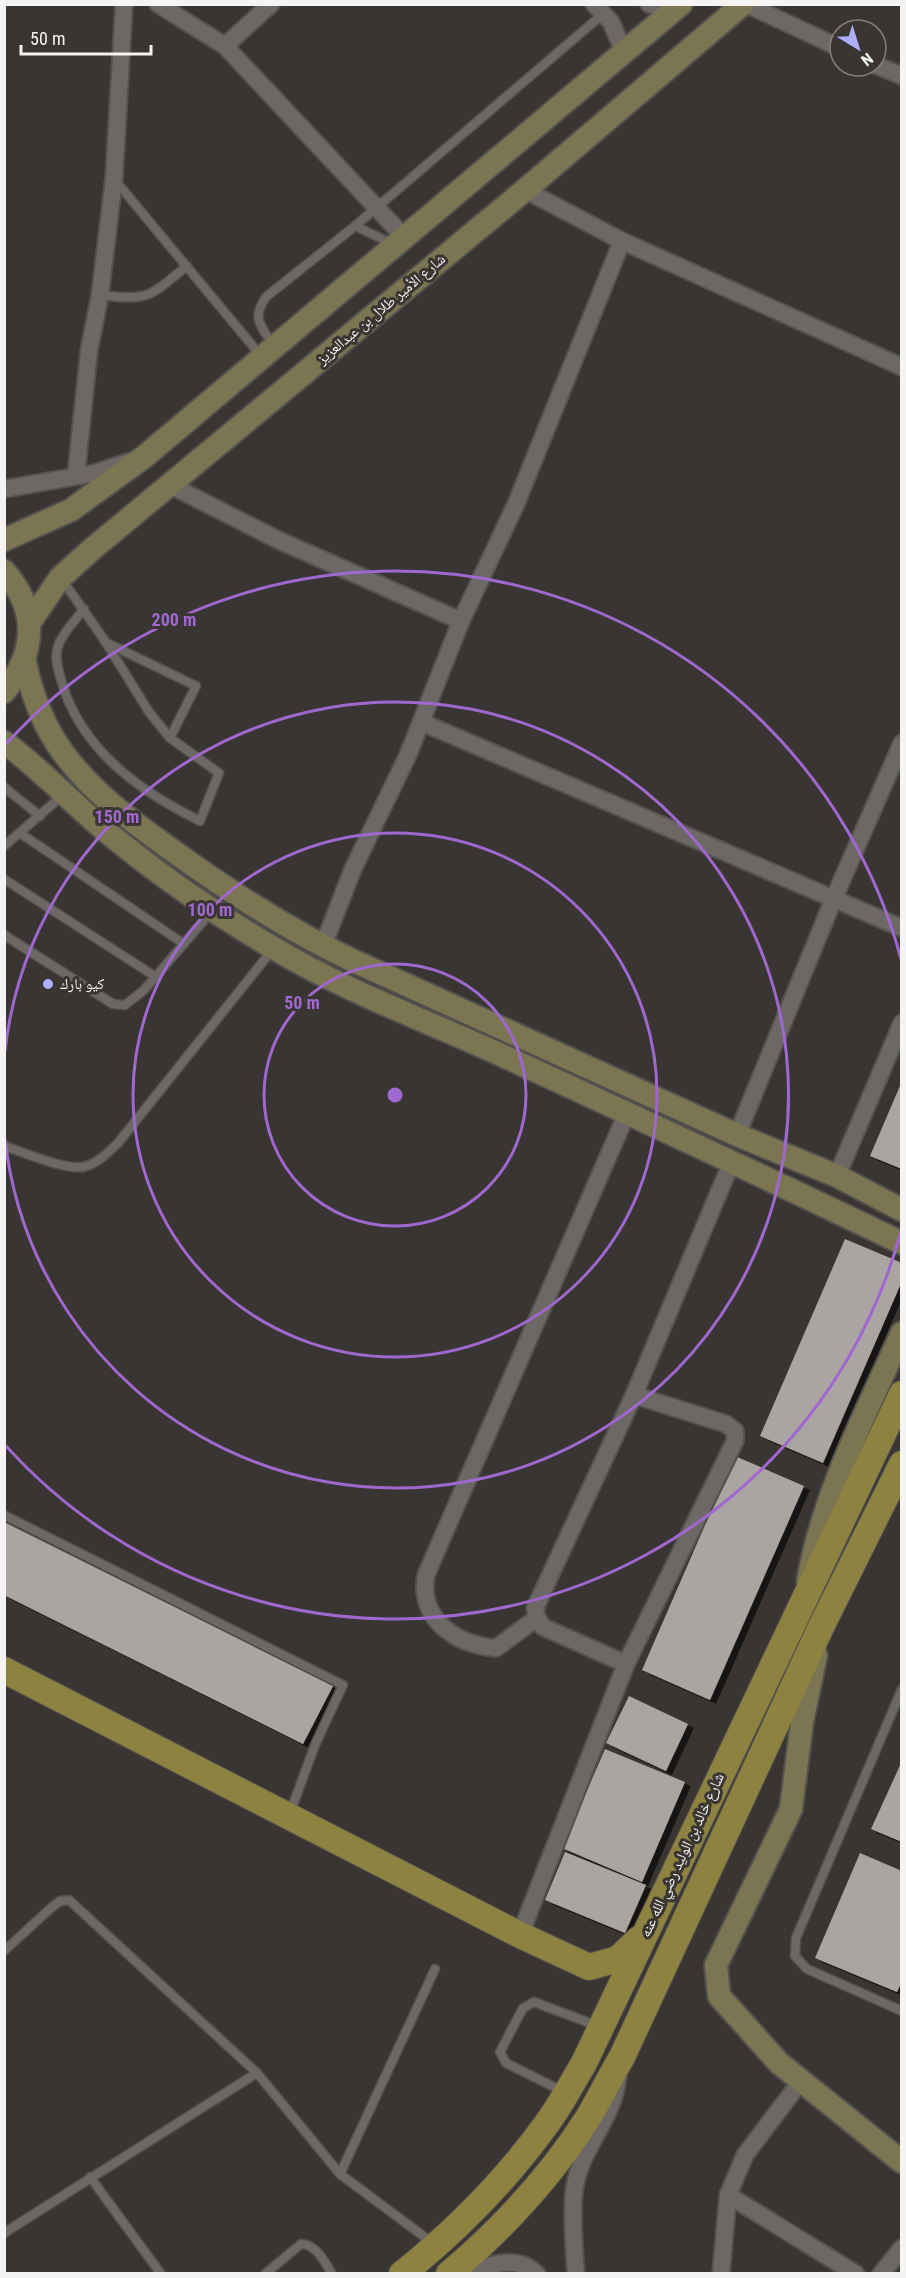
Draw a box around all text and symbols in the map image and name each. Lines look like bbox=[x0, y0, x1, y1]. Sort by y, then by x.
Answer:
scale bar bbox=[21, 18, 152, 56]
north arrow bbox=[828, 18, 888, 78]
text: 50 m bbox=[30, 28, 65, 49]
text: N bbox=[857, 49, 877, 70]
street label: شارع الأمير طلال بن عبدالعزيز bbox=[312, 250, 450, 369]
text: 200 m bbox=[152, 609, 196, 630]
text: 150 m bbox=[95, 806, 139, 827]
text: 100 m bbox=[188, 899, 232, 920]
place label: كيو بارك bbox=[60, 975, 104, 993]
marker: كيو بارك bbox=[41, 977, 55, 991]
text: 50 m bbox=[284, 992, 320, 1013]
centre of rings bbox=[385, 1085, 405, 1105]
street label: شارع خالد بن الوليد رضي الله عنه bbox=[636, 1770, 731, 1941]

